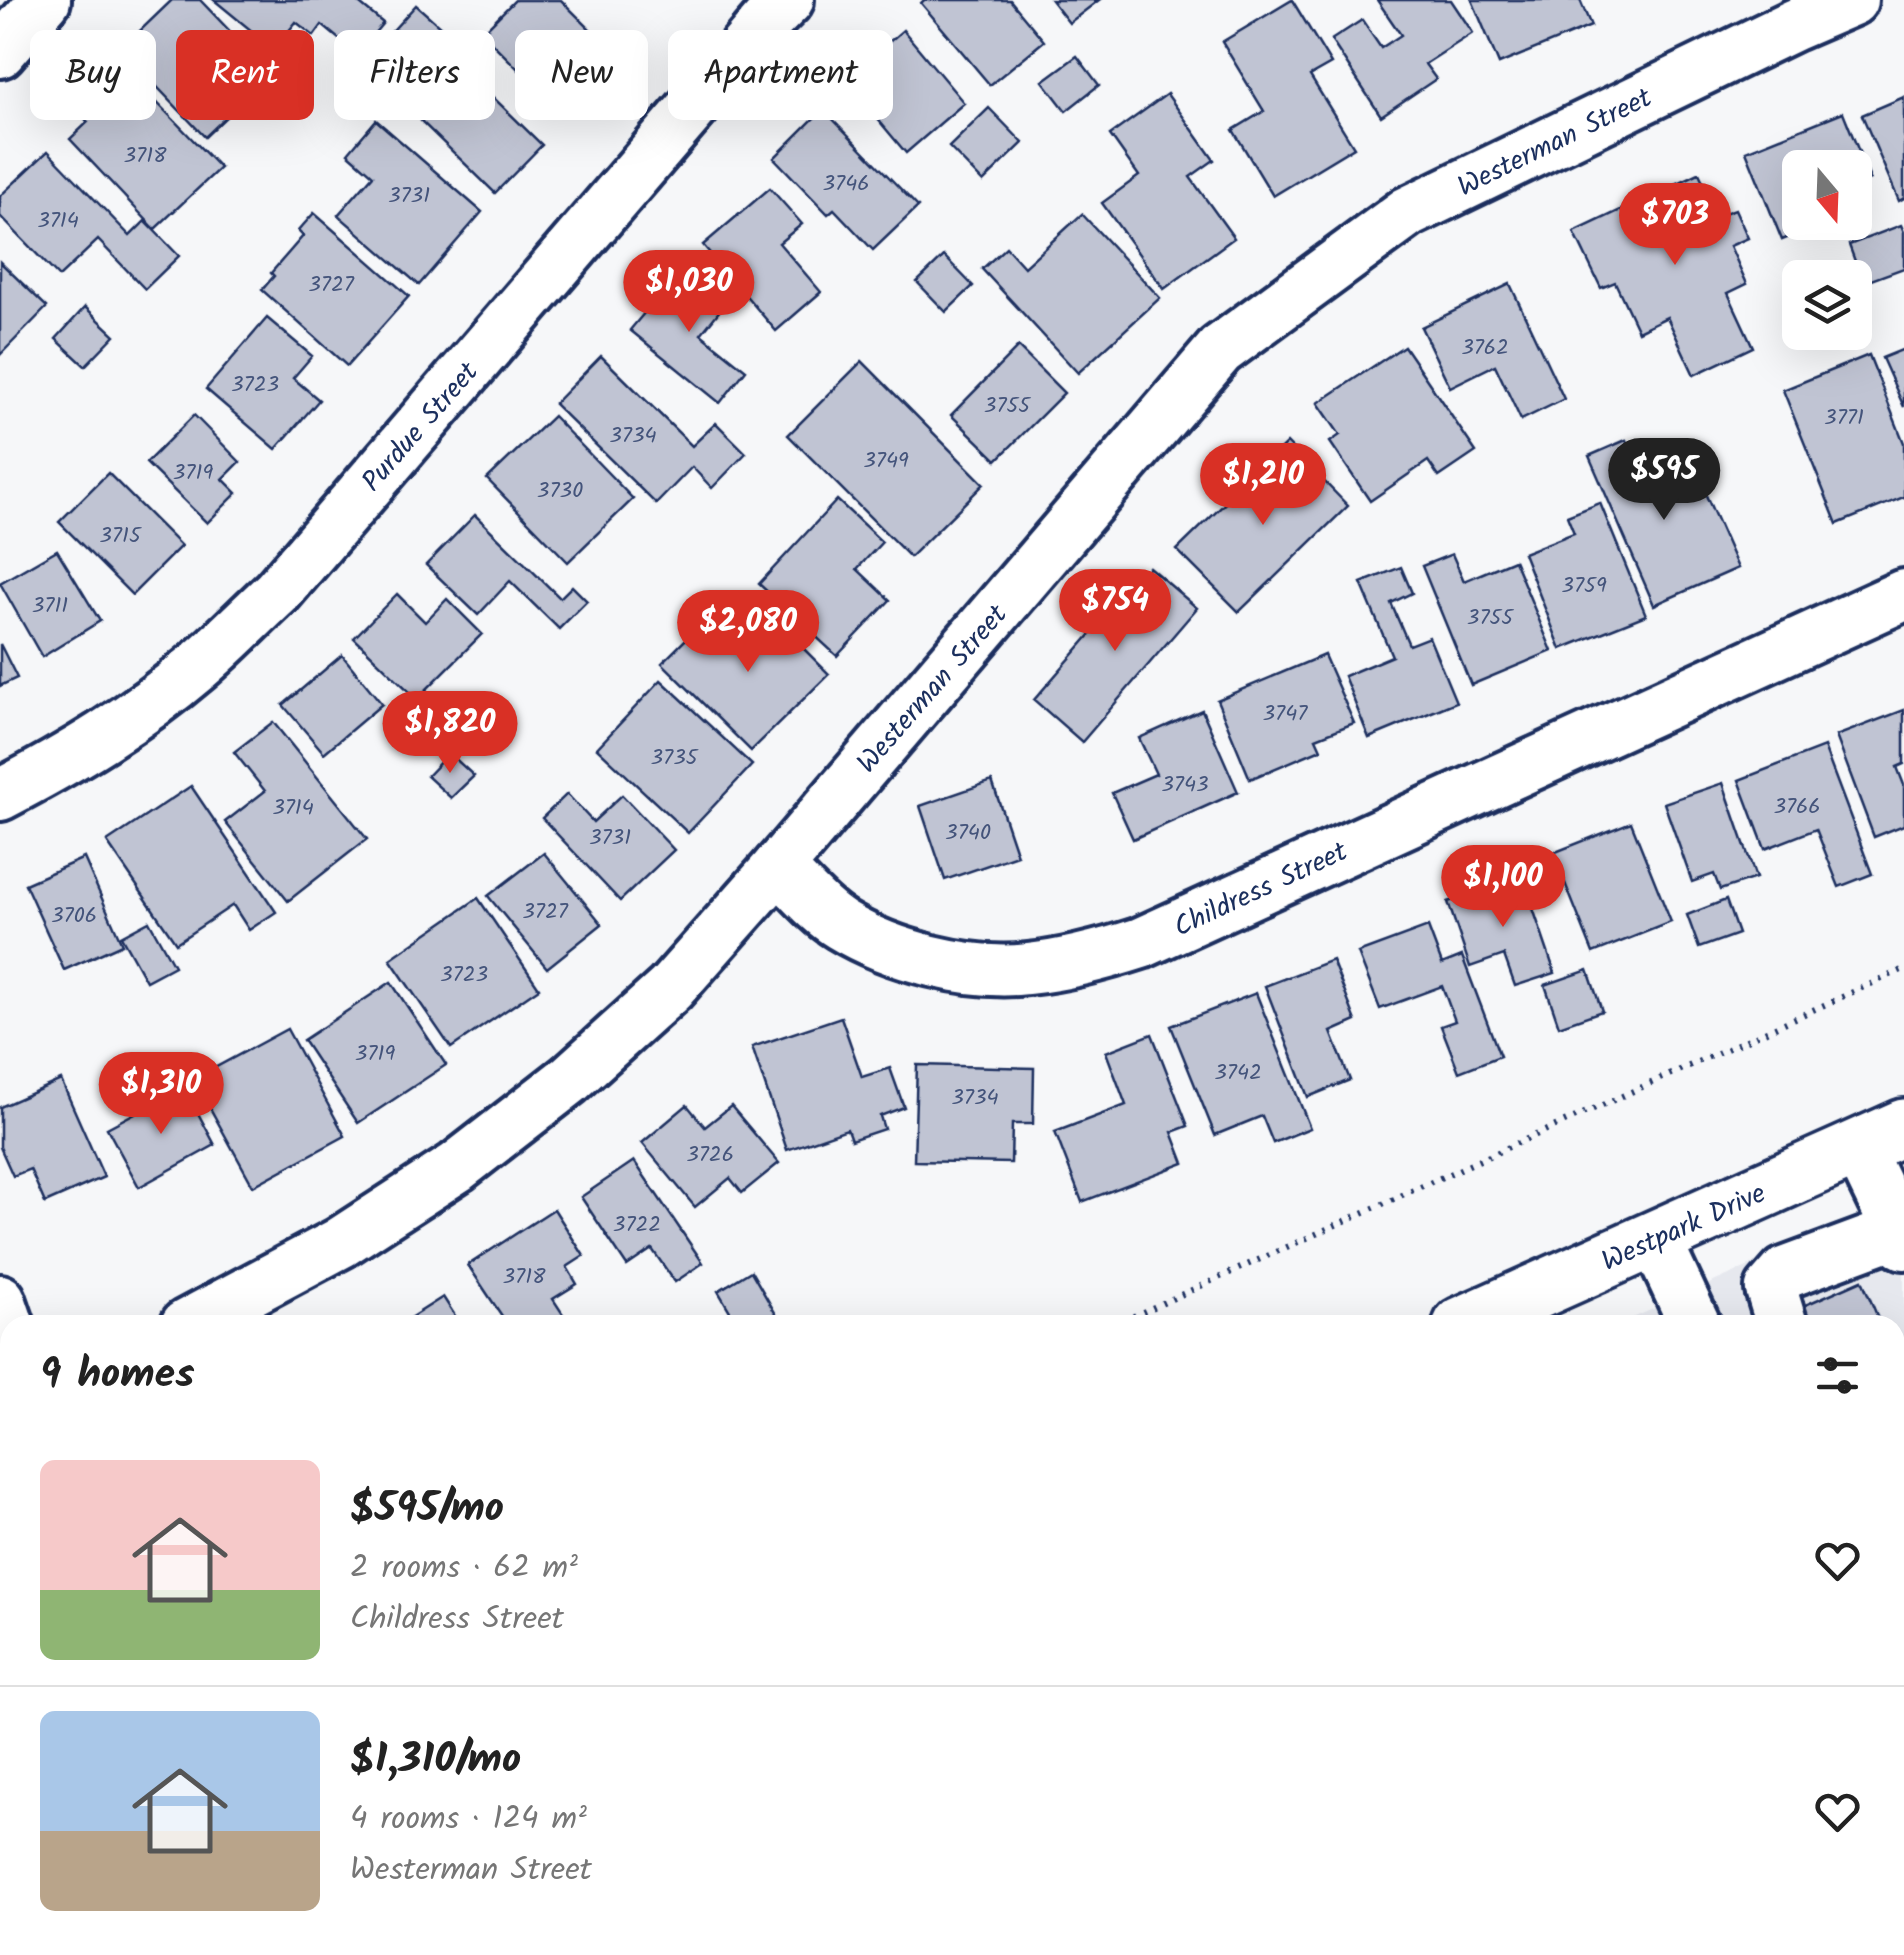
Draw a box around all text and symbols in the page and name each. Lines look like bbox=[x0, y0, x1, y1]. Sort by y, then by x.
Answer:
chip: Buy bbox=[30, 30, 156, 120]
chip: Rent bbox=[176, 30, 314, 120]
chip: Filters bbox=[334, 30, 495, 120]
chip: New bbox=[515, 30, 648, 120]
chip: Apartment bbox=[668, 30, 893, 120]
street label: Westerman Street bbox=[1450, 76, 1661, 210]
house number: 3718 bbox=[124, 139, 167, 174]
north arrow bbox=[1782, 150, 1872, 240]
map controls bbox=[1782, 150, 1872, 350]
house number: 3746 bbox=[822, 167, 870, 202]
house number: 3731 bbox=[388, 179, 430, 214]
pin: $703 bbox=[1616, 183, 1734, 268]
text: $703 bbox=[1641, 190, 1709, 241]
house number: 3714 bbox=[37, 204, 79, 239]
pin: $1,030 bbox=[608, 250, 770, 335]
text: $1,030 bbox=[645, 257, 733, 308]
button: layers bbox=[1782, 260, 1872, 350]
house number: 3727 bbox=[308, 268, 355, 303]
house number: 3762 bbox=[1461, 331, 1509, 366]
street label: Purdue Street bbox=[351, 352, 491, 503]
house number: 3723 bbox=[231, 368, 279, 403]
house number: 3755 bbox=[984, 389, 1031, 424]
house number: 3771 bbox=[1824, 401, 1864, 436]
house number: 3734 bbox=[609, 419, 657, 454]
pin: $595 bbox=[1605, 438, 1723, 523]
pin: $1,210 bbox=[1182, 443, 1344, 528]
house number: 3749 bbox=[863, 444, 909, 479]
text: $595 bbox=[1630, 445, 1698, 496]
text: $1,210 bbox=[1222, 450, 1304, 501]
house number: 3719 bbox=[173, 456, 213, 491]
house number: 3730 bbox=[537, 474, 583, 509]
house number: 3715 bbox=[99, 519, 142, 554]
pin: $754 bbox=[1056, 569, 1174, 654]
house number: 3759 bbox=[1561, 569, 1607, 604]
text: $754 bbox=[1081, 576, 1149, 627]
house number: 3711 bbox=[32, 589, 68, 624]
pin: $2,080 bbox=[667, 590, 829, 675]
street label: Westerman Street bbox=[846, 594, 1020, 784]
text: $2,080 bbox=[699, 597, 797, 648]
house number: 3755 bbox=[1467, 601, 1514, 636]
pin: $1,820 bbox=[369, 691, 531, 776]
house number: 3747 bbox=[1263, 697, 1308, 732]
text: $1,820 bbox=[405, 698, 495, 749]
house number: 3735 bbox=[650, 741, 699, 776]
house number: 3743 bbox=[1161, 768, 1209, 803]
house number: 3766 bbox=[1773, 790, 1821, 825]
house number: 3714 bbox=[272, 791, 314, 826]
house number: 3740 bbox=[945, 816, 991, 851]
house number: 3731 bbox=[589, 821, 631, 856]
street label: Childress Street bbox=[1167, 830, 1356, 950]
pin: $1,100 bbox=[1422, 845, 1584, 930]
text: $1,100 bbox=[1463, 852, 1543, 903]
house number: 3727 bbox=[522, 895, 569, 930]
house number: 3706 bbox=[51, 899, 97, 934]
house number: 3723 bbox=[440, 958, 488, 993]
house number: 3719 bbox=[355, 1037, 395, 1072]
pin: $1,310 bbox=[80, 1052, 242, 1137]
house number: 3742 bbox=[1214, 1056, 1262, 1091]
text: $1,310 bbox=[121, 1059, 201, 1110]
house number: 3734 bbox=[951, 1081, 999, 1116]
house number: 3726 bbox=[686, 1138, 734, 1173]
street label: Westpark Drive bbox=[1595, 1172, 1774, 1285]
house number: 3722 bbox=[613, 1208, 661, 1243]
house number: 3718 bbox=[503, 1260, 546, 1295]
text: 9 homes bbox=[40, 1342, 195, 1409]
icon: filters bbox=[1810, 1348, 1865, 1403]
text: $595/mo bbox=[350, 1476, 504, 1543]
icon: home bbox=[120, 1500, 240, 1620]
icon: heart bbox=[1810, 1533, 1865, 1588]
text: 2 rooms · 62 m² bbox=[350, 1543, 578, 1594]
text: Childress Street bbox=[350, 1594, 564, 1645]
text: $1,310/mo bbox=[350, 1727, 521, 1794]
icon: home bbox=[120, 1751, 240, 1871]
icon: heart bbox=[1810, 1784, 1865, 1839]
text: 4 rooms · 124 m² bbox=[350, 1794, 587, 1845]
text: Westerman Street bbox=[350, 1845, 592, 1896]

